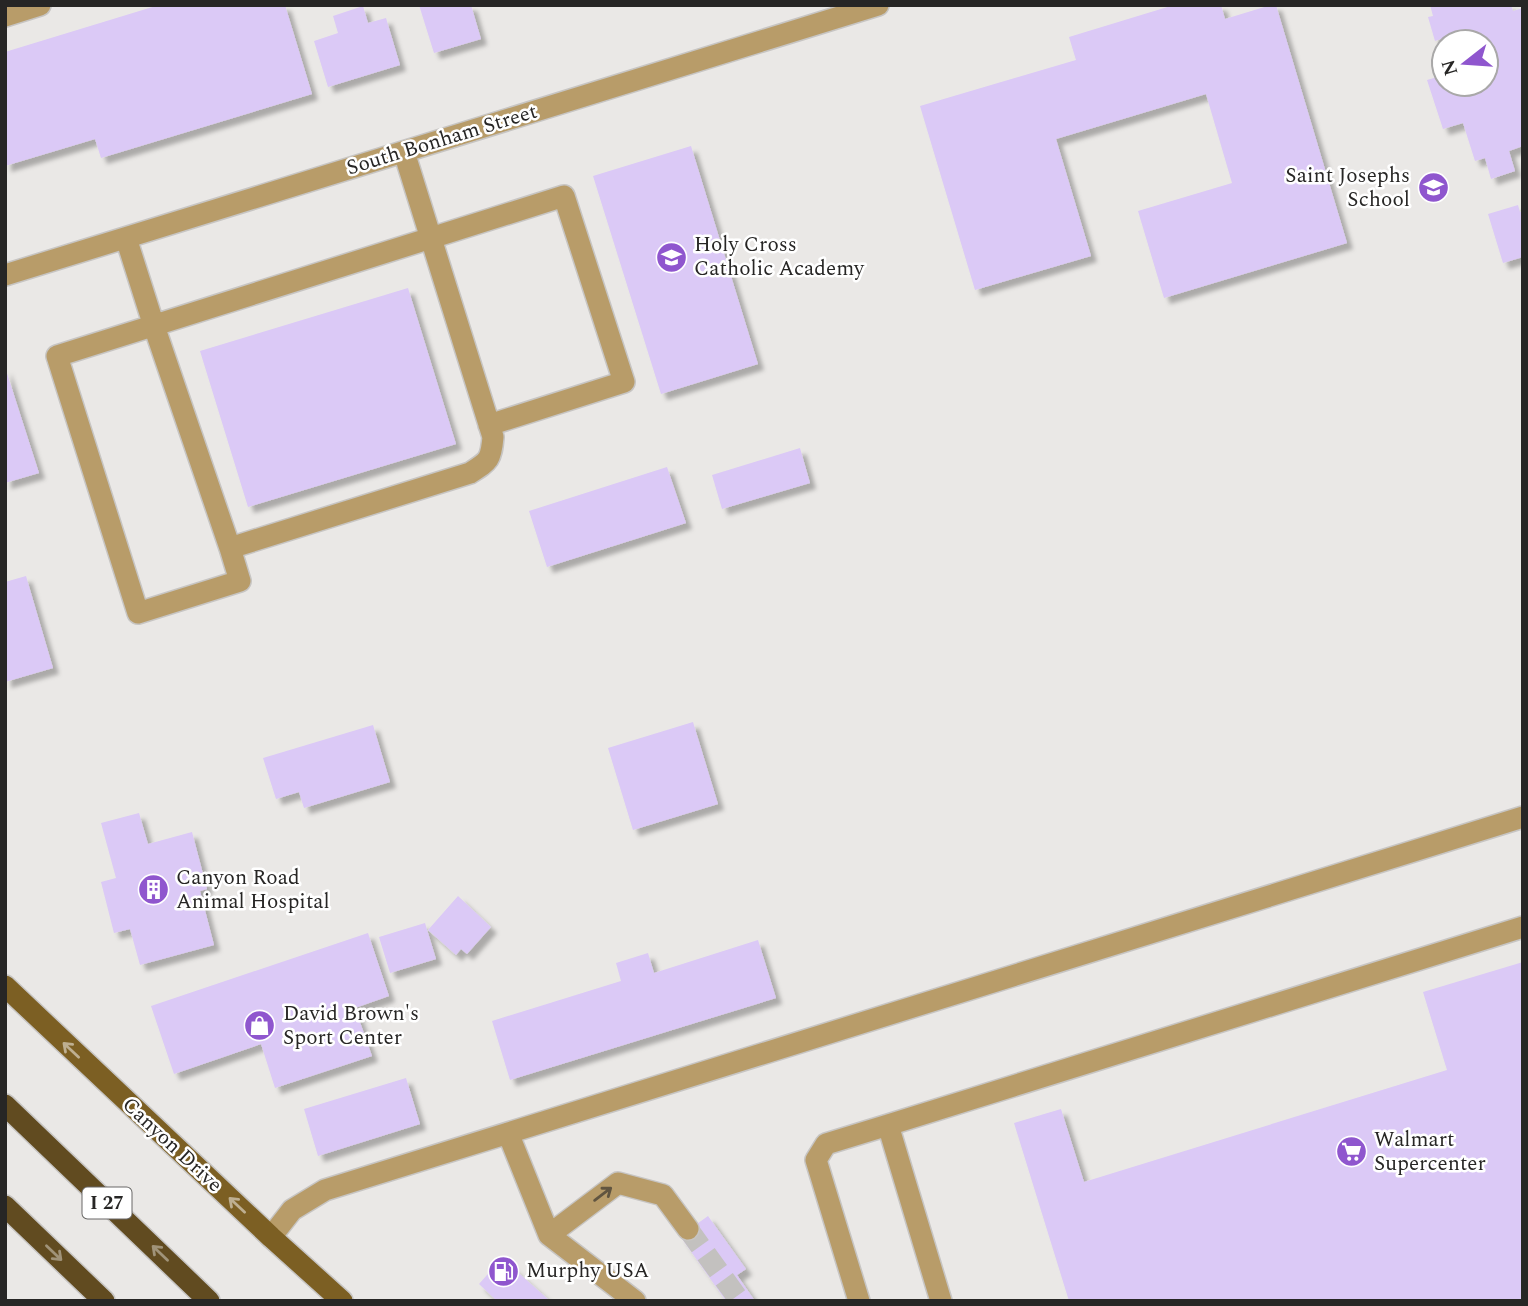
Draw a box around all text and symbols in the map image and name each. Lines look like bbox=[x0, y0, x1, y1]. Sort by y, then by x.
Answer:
north arrow bbox=[1430, 28, 1500, 98]
text: N bbox=[1434, 56, 1466, 79]
street label: South Bonham Street bbox=[343, 96, 541, 184]
place label: Saint Josephs School bbox=[1285, 160, 1410, 216]
school or university icon: Saint Josephs School bbox=[1416, 171, 1450, 205]
place label: Holy Cross Catholic Academy bbox=[694, 229, 865, 285]
school or university icon: Holy Cross Catholic Academy bbox=[654, 240, 688, 274]
place label: Canyon Road Animal Hospital bbox=[176, 862, 330, 918]
building icon: Canyon Road Animal Hospital bbox=[136, 873, 170, 907]
place label: David Brown's Sport Center bbox=[283, 998, 419, 1054]
shop icon: David Brown's Sport Center bbox=[243, 1009, 277, 1043]
one-way arrow bbox=[63, 1041, 80, 1058]
street label: Canyon Drive bbox=[114, 1090, 230, 1200]
place label: Walmart Supercenter bbox=[1374, 1124, 1486, 1180]
supermarket icon: Walmart Supercenter bbox=[1334, 1135, 1368, 1169]
one-way arrow bbox=[594, 1187, 613, 1202]
road number: I 27 bbox=[82, 1188, 132, 1218]
one-way arrow bbox=[229, 1197, 246, 1214]
one-way arrow bbox=[46, 1245, 63, 1262]
one-way arrow bbox=[152, 1245, 169, 1262]
fuel station icon: Murphy USA bbox=[486, 1254, 520, 1288]
place label: Murphy USA bbox=[526, 1255, 649, 1287]

